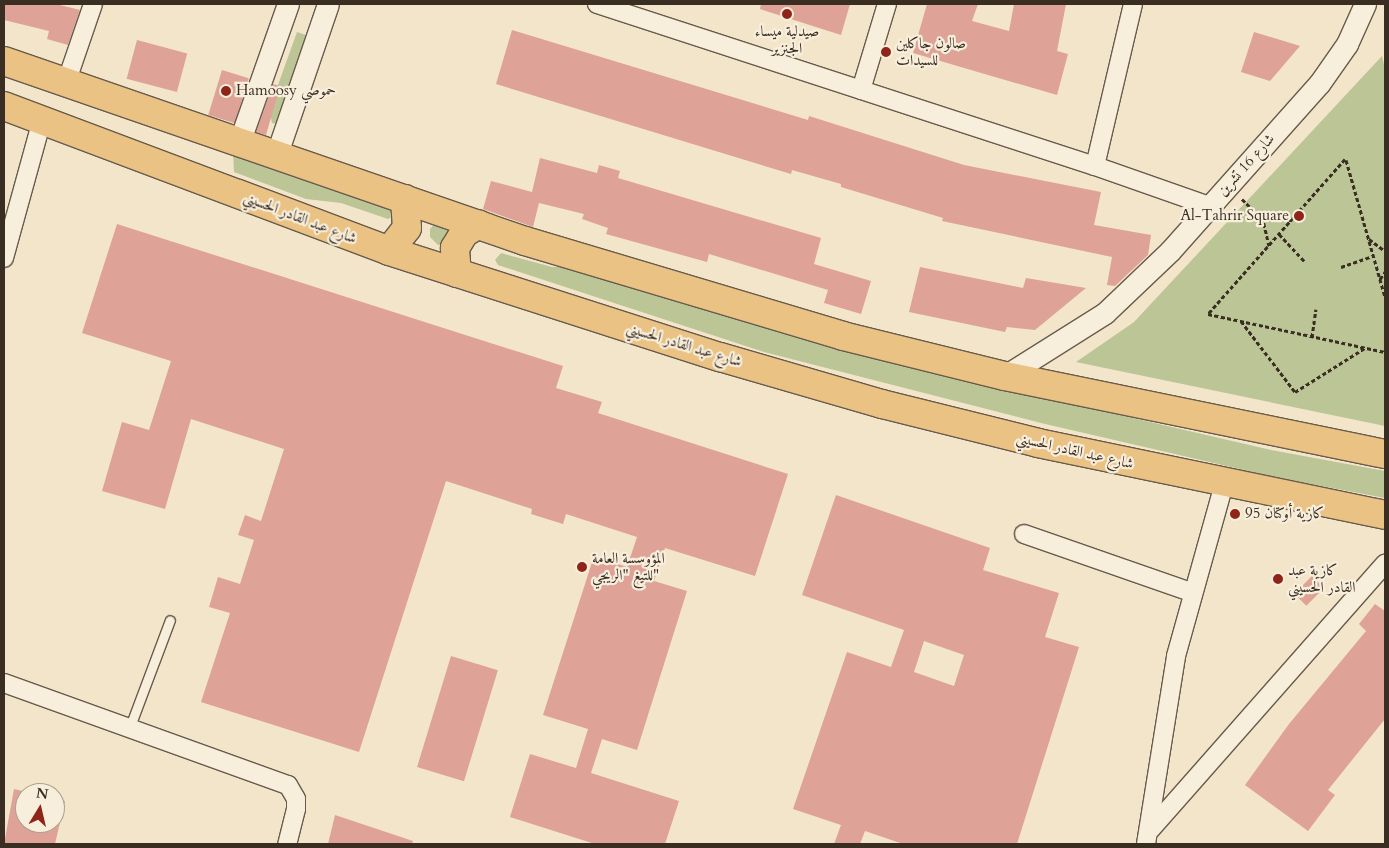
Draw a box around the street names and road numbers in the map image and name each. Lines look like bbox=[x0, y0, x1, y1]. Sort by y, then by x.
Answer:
street label: شارع 16 تشرين bbox=[1213, 130, 1279, 200]
street label: شارع عبد القادر الحسيني bbox=[241, 188, 359, 248]
street label: شارع عبد القادر الحسيني bbox=[624, 319, 744, 371]
street label: شارع عبد القادر الحسيني bbox=[1015, 429, 1135, 473]

